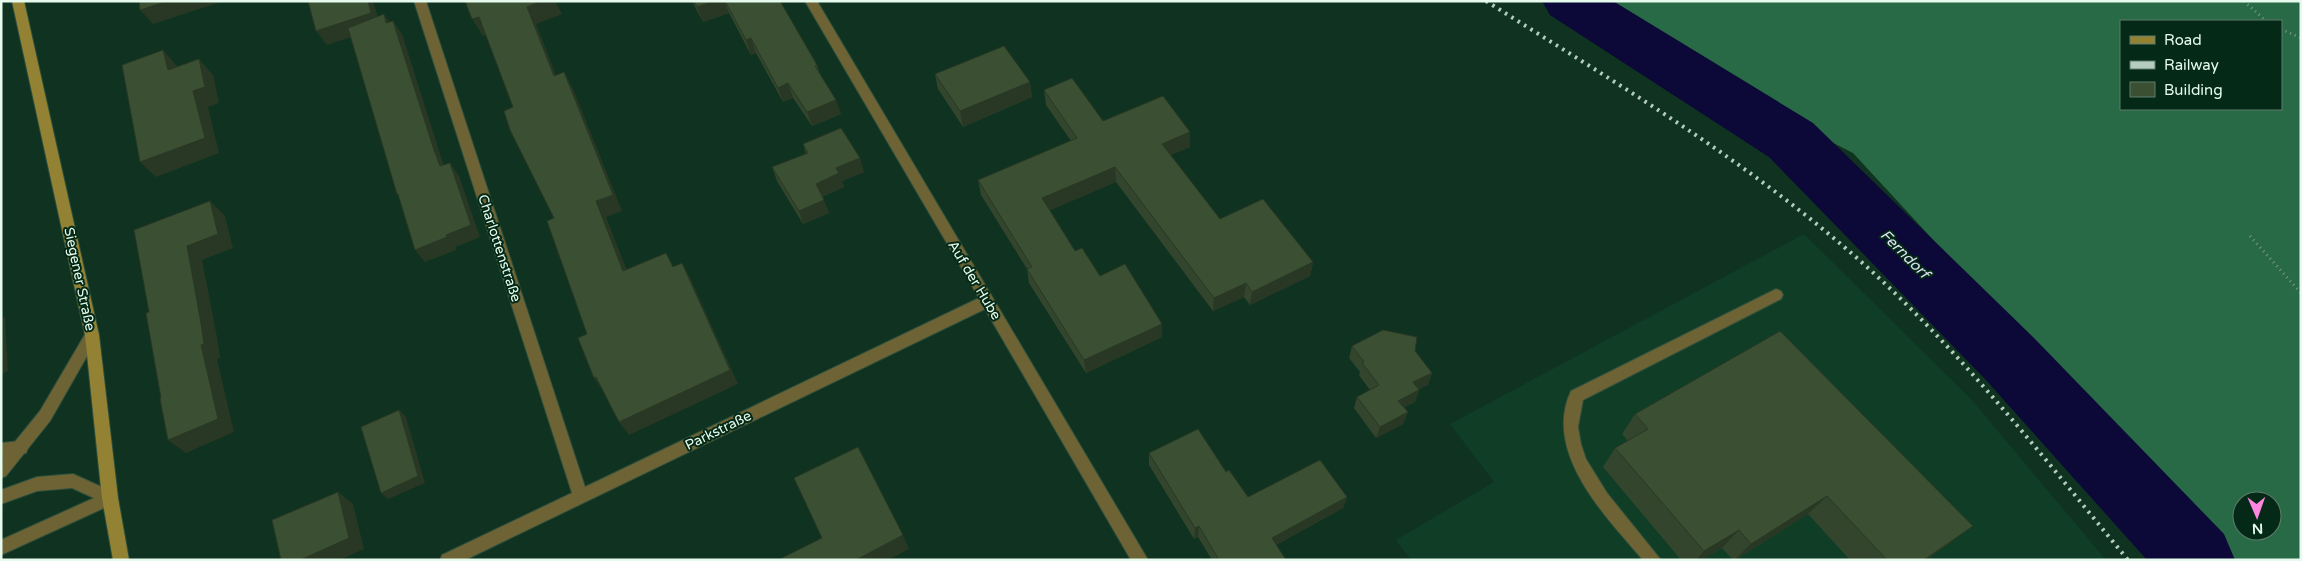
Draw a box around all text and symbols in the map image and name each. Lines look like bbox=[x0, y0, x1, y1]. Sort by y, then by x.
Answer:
legend bbox=[2120, 20, 2282, 110]
text: Road bbox=[2164, 31, 2202, 49]
text: Railway bbox=[2164, 56, 2219, 74]
text: Building bbox=[2164, 81, 2223, 99]
street label: Charlottenstraße bbox=[474, 192, 525, 304]
street label: Siegener Straße bbox=[60, 226, 99, 333]
water label: Ferndorf bbox=[1877, 226, 1936, 285]
street label: Auf der Hube bbox=[944, 238, 1005, 323]
street label: Parkstraße bbox=[682, 407, 754, 454]
north arrow bbox=[2232, 491, 2282, 541]
text: N bbox=[2252, 520, 2263, 537]

